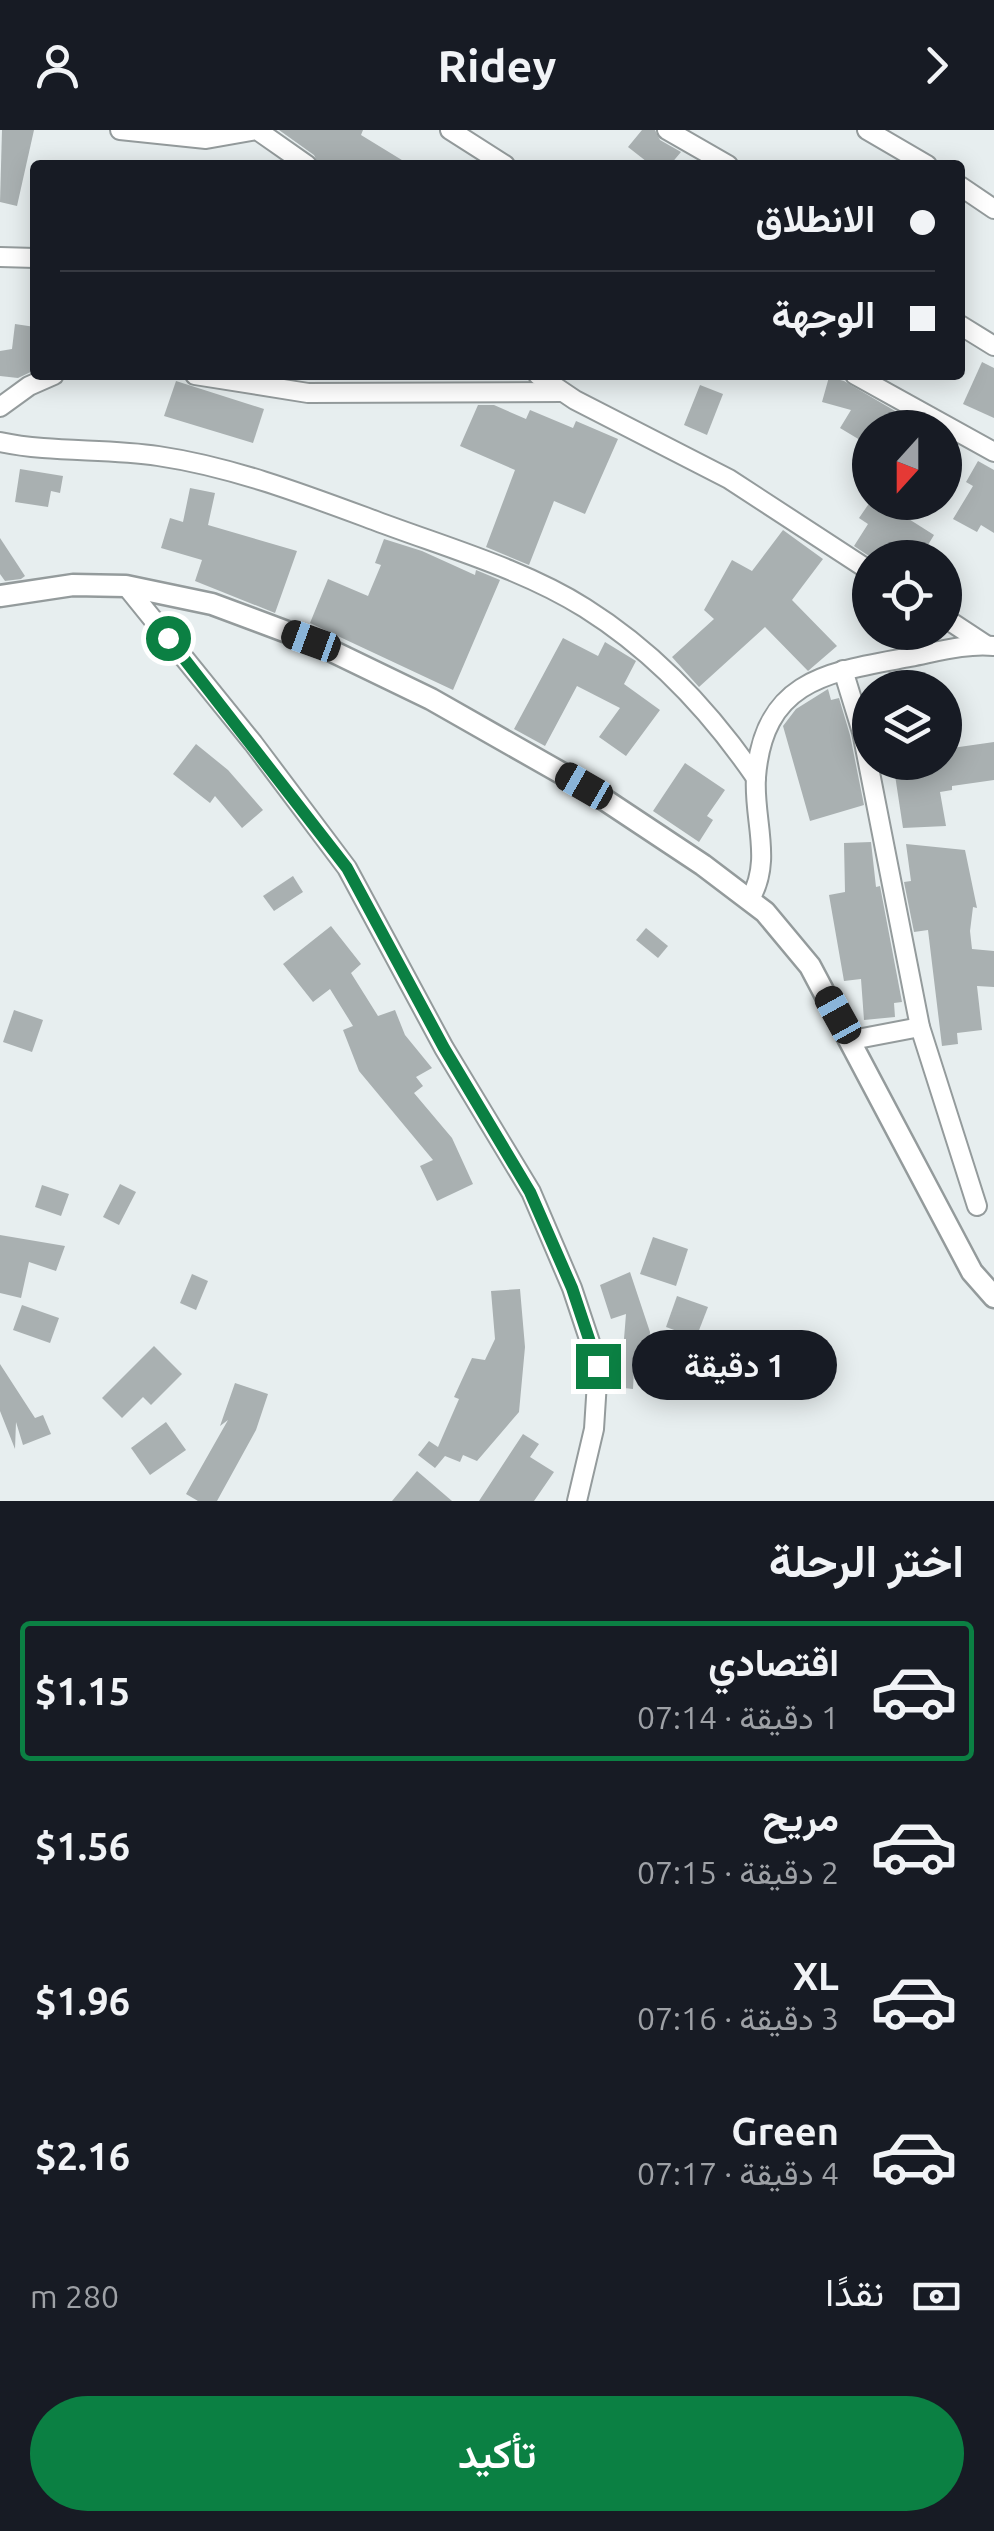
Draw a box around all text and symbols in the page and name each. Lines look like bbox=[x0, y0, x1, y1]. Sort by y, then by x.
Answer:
icon: person bbox=[30, 38, 85, 93]
icon: forward bbox=[909, 38, 964, 93]
text: Ridey bbox=[438, 40, 556, 91]
text: الانطلاق bbox=[756, 197, 875, 239]
text: الوجهة bbox=[772, 293, 875, 335]
north arrow bbox=[852, 410, 962, 520]
map controls bbox=[852, 410, 962, 780]
button: locate bbox=[852, 540, 962, 650]
route start bbox=[146, 616, 191, 661]
car bbox=[278, 617, 344, 665]
button: layers bbox=[852, 670, 962, 780]
car bbox=[551, 758, 617, 814]
car bbox=[810, 981, 866, 1049]
callout: 1 دقيقة bbox=[633, 1331, 838, 1401]
route end bbox=[576, 1344, 621, 1389]
text: 1 دقيقة bbox=[684, 1347, 785, 1383]
text: اختر الرحلة bbox=[769, 1535, 964, 1586]
text: اقتصادي bbox=[708, 1641, 839, 1683]
icon: car bbox=[869, 1646, 959, 1736]
text: $1.15 bbox=[35, 1670, 130, 1712]
text: 1 دقيقة · 07:14 bbox=[637, 1699, 839, 1735]
text: مريح bbox=[763, 1796, 839, 1838]
icon: car bbox=[869, 1801, 959, 1891]
text: $1.56 bbox=[35, 1825, 130, 1867]
text: 2 دقيقة · 07:15 bbox=[637, 1854, 839, 1890]
text: XL bbox=[793, 1955, 839, 1997]
icon: car bbox=[869, 1956, 959, 2046]
text: $1.96 bbox=[35, 1980, 130, 2022]
text: 3 دقيقة · 07:16 bbox=[637, 2000, 839, 2036]
text: Green bbox=[731, 2110, 839, 2152]
icon: car bbox=[869, 2111, 959, 2201]
text: $2.16 bbox=[35, 2135, 130, 2177]
text: 4 دقيقة · 07:17 bbox=[637, 2155, 839, 2191]
icon: cash bbox=[909, 2269, 964, 2324]
text: نقدًا bbox=[825, 2271, 884, 2313]
text: 280 m bbox=[30, 2278, 119, 2314]
button: تأكيد bbox=[30, 2396, 964, 2511]

